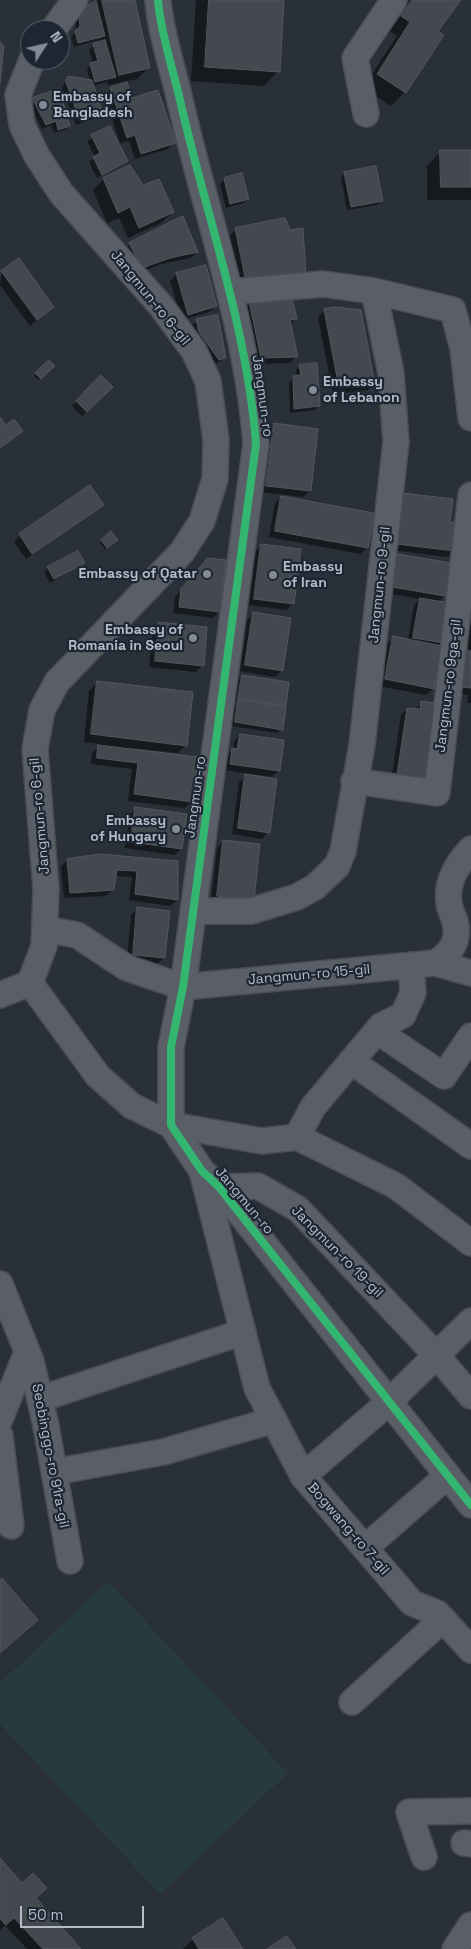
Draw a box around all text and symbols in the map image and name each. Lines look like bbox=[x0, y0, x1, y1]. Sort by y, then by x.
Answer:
north arrow bbox=[20, 20, 70, 70]
text: N bbox=[46, 28, 67, 46]
place label: Embassy of Bangladesh bbox=[53, 89, 133, 121]
marker: Embassy of Bangladesh bbox=[37, 99, 49, 111]
street label: Jangmun-ro 6-gil bbox=[107, 247, 193, 349]
street label: Jangmun-ro bbox=[248, 354, 276, 438]
place label: Embassy of Lebanon bbox=[323, 374, 400, 407]
marker: Embassy of Lebanon bbox=[307, 384, 319, 396]
street label: Jangmun-ro 9-gil bbox=[366, 526, 394, 644]
place label: Embassy of Iran bbox=[283, 559, 343, 592]
place label: Embassy of Qatar bbox=[78, 566, 197, 582]
marker: Embassy of Qatar bbox=[201, 568, 213, 580]
marker: Embassy of Iran bbox=[267, 569, 279, 581]
street label: Jangmun-ro 9ga-gil bbox=[432, 618, 466, 754]
place label: Embassy of Romania in Seoul bbox=[68, 622, 183, 654]
marker: Embassy of Romania in Seoul bbox=[187, 632, 199, 644]
street label: Jangmun-ro bbox=[182, 755, 210, 839]
street label: Jangmun-ro 6-gil bbox=[27, 757, 53, 875]
place label: Embassy of Hungary bbox=[90, 813, 166, 846]
marker: Embassy of Hungary bbox=[170, 823, 182, 835]
street label: Jangmun-ro 15-gil bbox=[247, 961, 371, 989]
street label: Jangmun-ro bbox=[211, 1164, 277, 1238]
street label: Jangmun-ro 19-gil bbox=[288, 1203, 386, 1301]
street label: Seobinggo-ro 91ra-gil bbox=[28, 1383, 72, 1529]
street label: Bogwang-ro 7-gil bbox=[303, 1480, 393, 1578]
scale bar bbox=[22, 1896, 146, 1928]
text: 50 m bbox=[28, 1905, 63, 1924]

